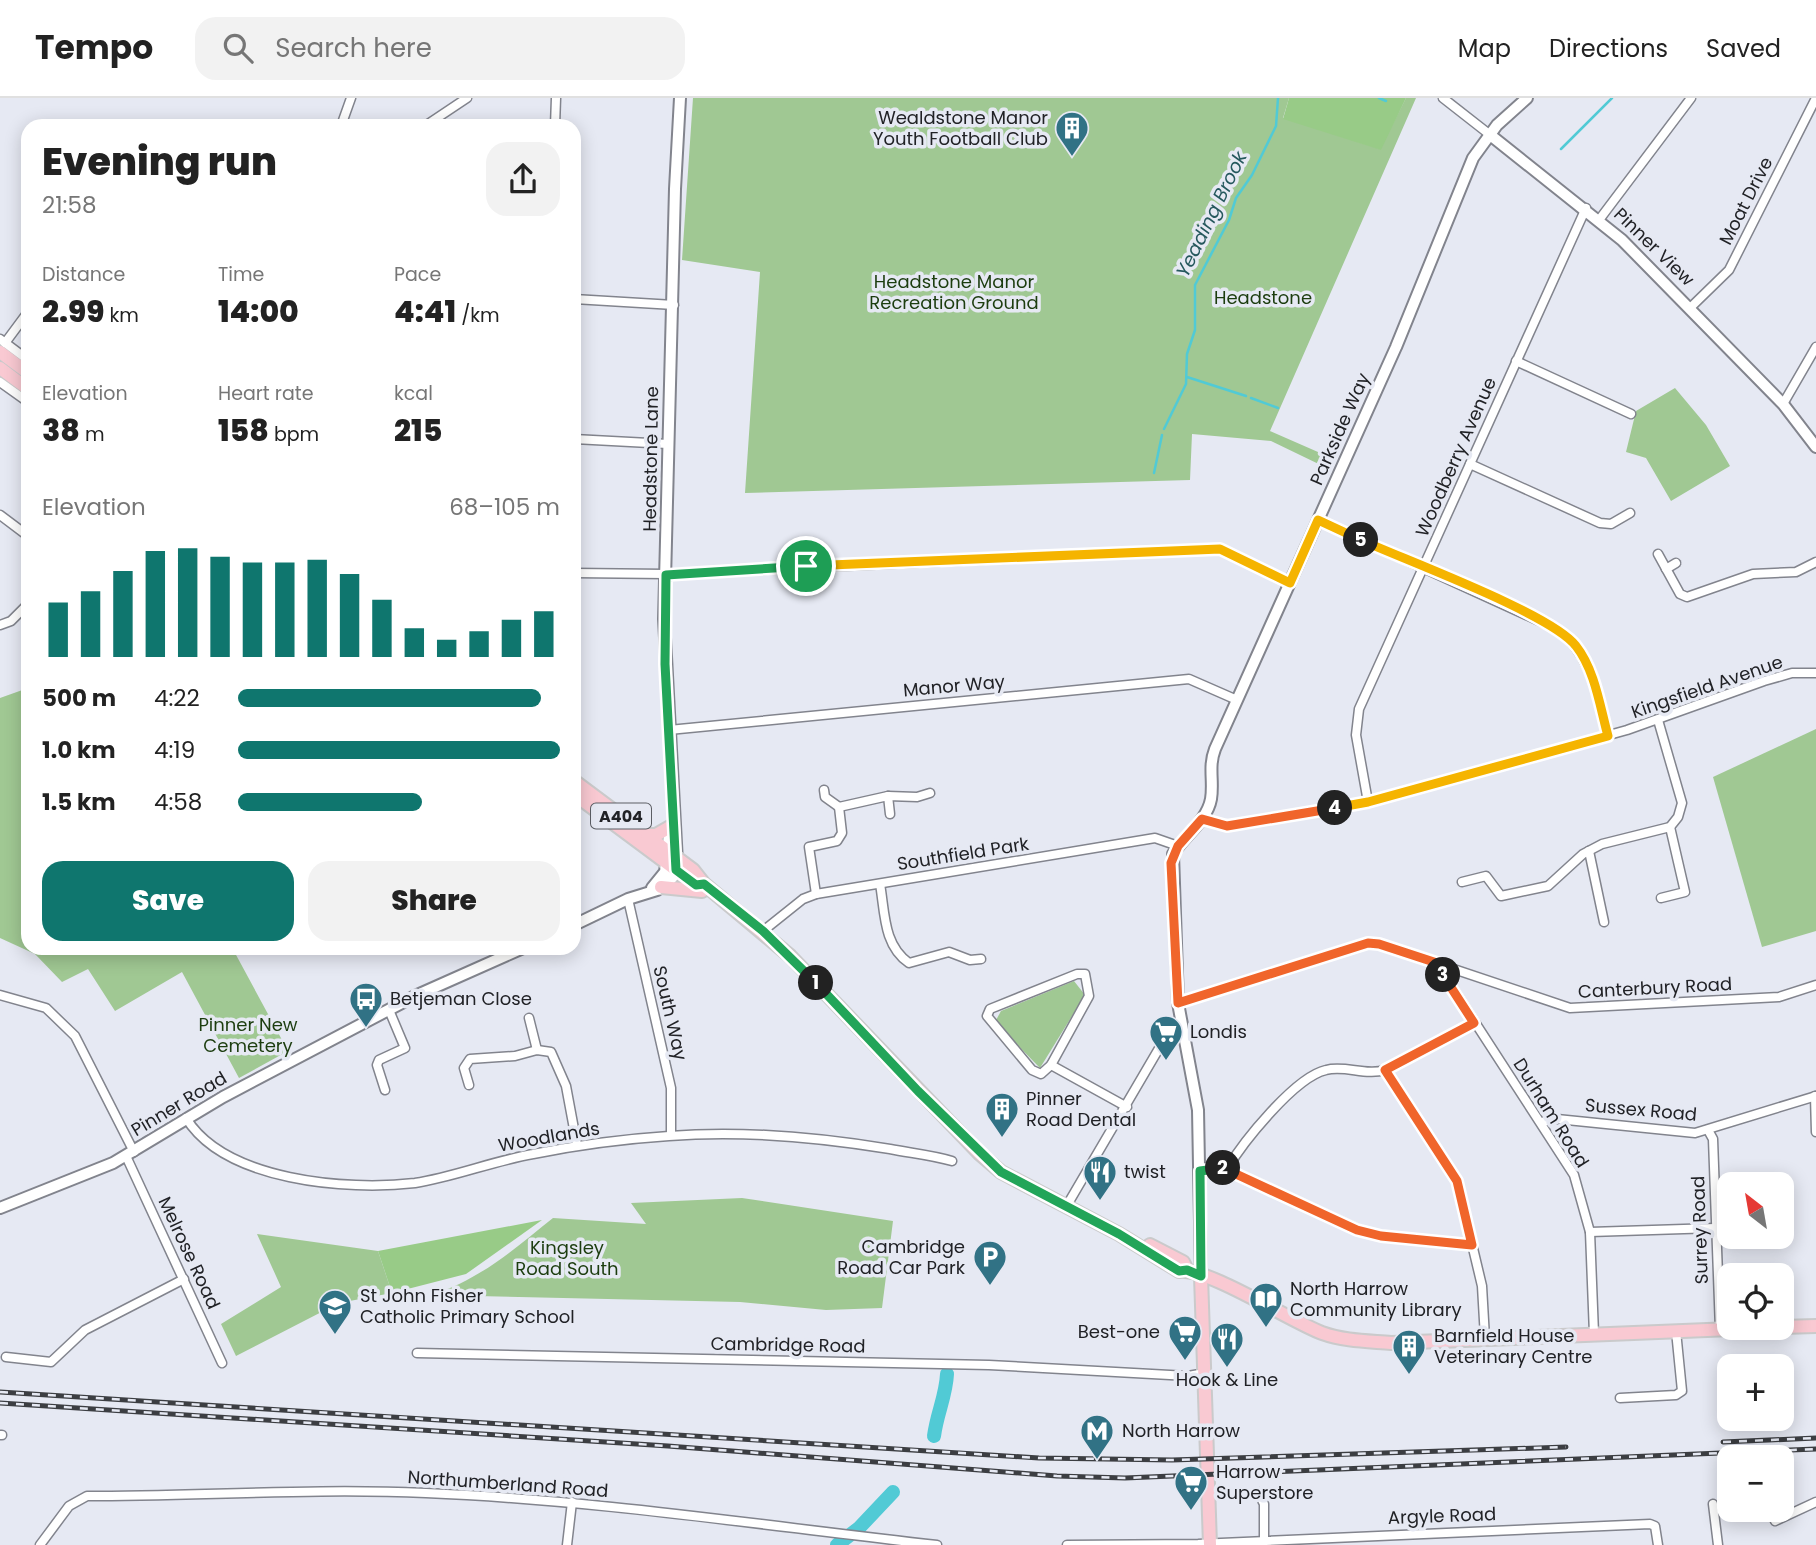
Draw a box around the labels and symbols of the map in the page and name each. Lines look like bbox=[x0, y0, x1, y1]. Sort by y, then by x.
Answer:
place label: Wealdstone Manor Youth Football Club bbox=[873, 105, 1048, 151]
building icon: Wealdstone Manor Youth Football Club bbox=[1053, 109, 1091, 158]
water label: Yeading Brook bbox=[1169, 146, 1254, 282]
street label: Moat Drive bbox=[1713, 152, 1778, 249]
street label: Pinner View bbox=[1609, 202, 1700, 292]
park label: Headstone Manor Recreation Ground bbox=[869, 269, 1039, 315]
park label: Headstone bbox=[1214, 285, 1312, 310]
street label: Parkside Way bbox=[1304, 369, 1375, 489]
street label: Woodberry Avenue bbox=[1409, 373, 1502, 540]
street label: Headstone Lane bbox=[637, 386, 664, 532]
pin: 5 bbox=[1344, 522, 1378, 558]
pin bbox=[776, 536, 836, 596]
street label: Kingsfield Avenue bbox=[1628, 649, 1786, 724]
street label: Manor Way bbox=[902, 669, 1006, 702]
pin: 4 bbox=[1318, 790, 1352, 826]
road number: A404 bbox=[591, 804, 651, 828]
street label: Southfield Park bbox=[895, 831, 1031, 876]
pin: 3 bbox=[1426, 958, 1460, 992]
street label: South Way bbox=[647, 963, 694, 1063]
pin: 1 bbox=[798, 966, 834, 1001]
street label: Canterbury Road bbox=[1577, 971, 1733, 1004]
bus stop icon: Betjeman Close bbox=[347, 980, 385, 1029]
place label: Betjeman Close bbox=[390, 986, 532, 1011]
park label: Pinner New Cemetery bbox=[198, 1012, 298, 1058]
supermarket icon: Londis bbox=[1147, 1013, 1185, 1062]
place label: Londis bbox=[1190, 1019, 1247, 1044]
street label: Durham Road bbox=[1508, 1053, 1595, 1172]
street label: Pinner Road bbox=[126, 1065, 231, 1142]
place label: Pinner Road Dental bbox=[1026, 1086, 1136, 1132]
building icon: Pinner Road Dental bbox=[983, 1090, 1021, 1139]
street label: Sussex Road bbox=[1584, 1092, 1698, 1127]
street label: Woodlands bbox=[496, 1115, 602, 1158]
pin: 2 bbox=[1206, 1150, 1240, 1186]
restaurant icon: twist bbox=[1081, 1153, 1119, 1202]
place label: twist bbox=[1124, 1159, 1166, 1184]
north arrow bbox=[1717, 1172, 1794, 1250]
street label: Surrey Road bbox=[1685, 1175, 1714, 1285]
street label: Melrose Road bbox=[152, 1192, 226, 1313]
place label: Cambridge Road Car Park bbox=[837, 1234, 966, 1280]
park label: Kingsley Road South bbox=[515, 1235, 619, 1281]
parking icon: Cambridge Road Car Park bbox=[971, 1238, 1009, 1287]
place label: North Harrow Community Library bbox=[1290, 1276, 1462, 1322]
library icon: North Harrow Community Library bbox=[1247, 1280, 1285, 1329]
place label: St John Fisher Catholic Primary School bbox=[360, 1283, 575, 1329]
school or university icon: St John Fisher Catholic Primary School bbox=[316, 1287, 354, 1336]
supermarket icon: Best-one bbox=[1166, 1313, 1204, 1362]
place label: Best-one bbox=[1078, 1319, 1160, 1344]
restaurant icon: Hook & Line bbox=[1208, 1320, 1246, 1369]
place label: Barnfield House Veterinary Centre bbox=[1434, 1323, 1593, 1369]
building icon: Barnfield House Veterinary Centre bbox=[1390, 1327, 1428, 1376]
street label: Cambridge Road bbox=[710, 1331, 866, 1358]
place label: Hook & Line bbox=[1176, 1367, 1278, 1392]
metro station icon: North Harrow bbox=[1078, 1412, 1116, 1461]
place label: North Harrow bbox=[1122, 1418, 1240, 1443]
place label: Harrow Superstore bbox=[1216, 1459, 1313, 1505]
supermarket icon: Harrow Superstore bbox=[1172, 1463, 1210, 1512]
street label: Northumberland Road bbox=[407, 1464, 609, 1503]
street label: Argyle Road bbox=[1387, 1501, 1497, 1530]

